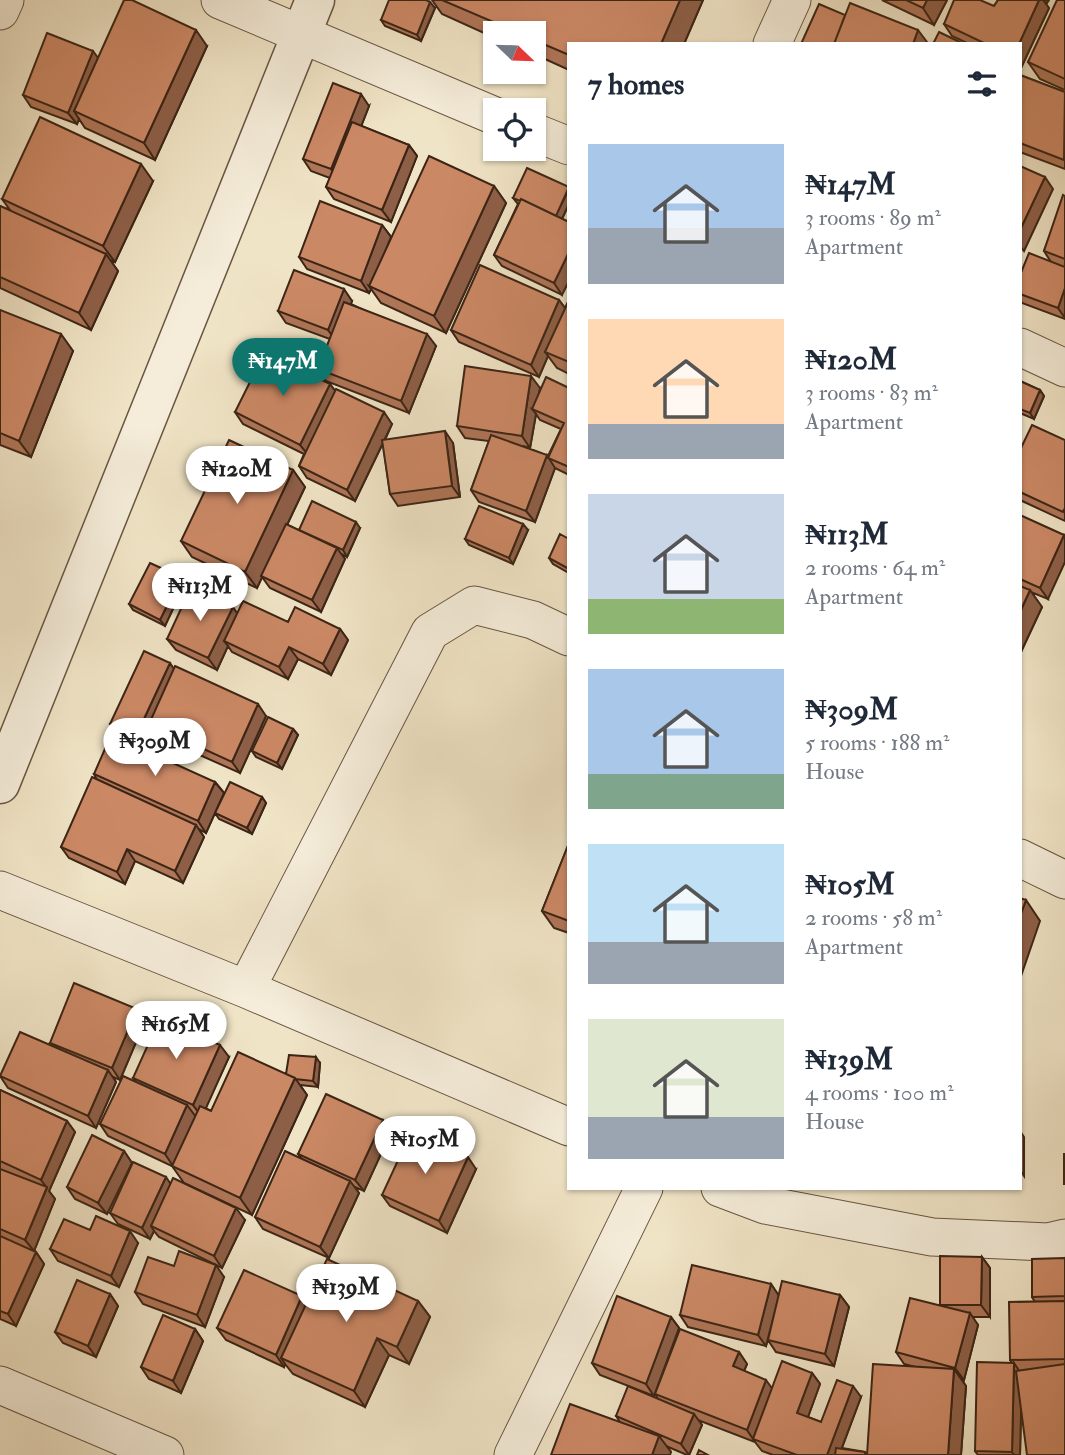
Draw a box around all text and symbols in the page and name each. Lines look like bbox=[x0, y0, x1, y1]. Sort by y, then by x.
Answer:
north arrow bbox=[483, 21, 546, 84]
map controls bbox=[483, 21, 546, 161]
icon: filters bbox=[963, 65, 1001, 103]
text: 7 homes bbox=[588, 66, 684, 103]
button: locate bbox=[483, 98, 546, 161]
text: ₦147M bbox=[805, 166, 896, 203]
icon: home bbox=[644, 172, 728, 256]
text: 3 rooms · 89 m² bbox=[805, 203, 941, 232]
text: Apartment bbox=[805, 232, 903, 261]
pin: ₦147M bbox=[234, 338, 332, 398]
text: ₦120M bbox=[805, 341, 897, 378]
text: ₦147M bbox=[248, 346, 318, 375]
icon: home bbox=[644, 347, 728, 431]
text: 3 rooms · 83 m² bbox=[805, 378, 938, 407]
text: Apartment bbox=[805, 407, 903, 436]
pin: ₦120M bbox=[188, 447, 286, 506]
text: ₦120M bbox=[202, 454, 272, 483]
text: ₦113M bbox=[805, 516, 889, 553]
icon: home bbox=[644, 522, 728, 606]
text: 2 rooms · 64 m² bbox=[805, 553, 945, 582]
pin: ₦113M bbox=[151, 564, 249, 623]
text: ₦113M bbox=[168, 571, 232, 600]
text: Apartment bbox=[805, 582, 903, 611]
text: ₦309M bbox=[805, 691, 898, 728]
icon: home bbox=[644, 697, 728, 781]
pin: ₦309M bbox=[106, 718, 204, 778]
text: ₦309M bbox=[119, 726, 191, 755]
text: 5 rooms · 188 m² bbox=[805, 728, 949, 757]
text: House bbox=[805, 757, 864, 786]
text: ₦105M bbox=[805, 866, 895, 903]
icon: home bbox=[644, 872, 728, 956]
text: 2 rooms · 58 m² bbox=[805, 903, 942, 932]
text: Apartment bbox=[805, 932, 903, 961]
pin: ₦165M bbox=[127, 1002, 225, 1061]
text: ₦165M bbox=[142, 1009, 210, 1038]
text: ₦139M bbox=[805, 1041, 893, 1078]
icon: home bbox=[644, 1047, 728, 1131]
text: 4 rooms · 100 m² bbox=[805, 1078, 954, 1107]
text: House bbox=[805, 1107, 864, 1136]
pin: ₦105M bbox=[376, 1116, 474, 1176]
text: ₦105M bbox=[391, 1124, 459, 1153]
pin: ₦139M bbox=[297, 1264, 395, 1324]
text: ₦139M bbox=[312, 1272, 380, 1301]

